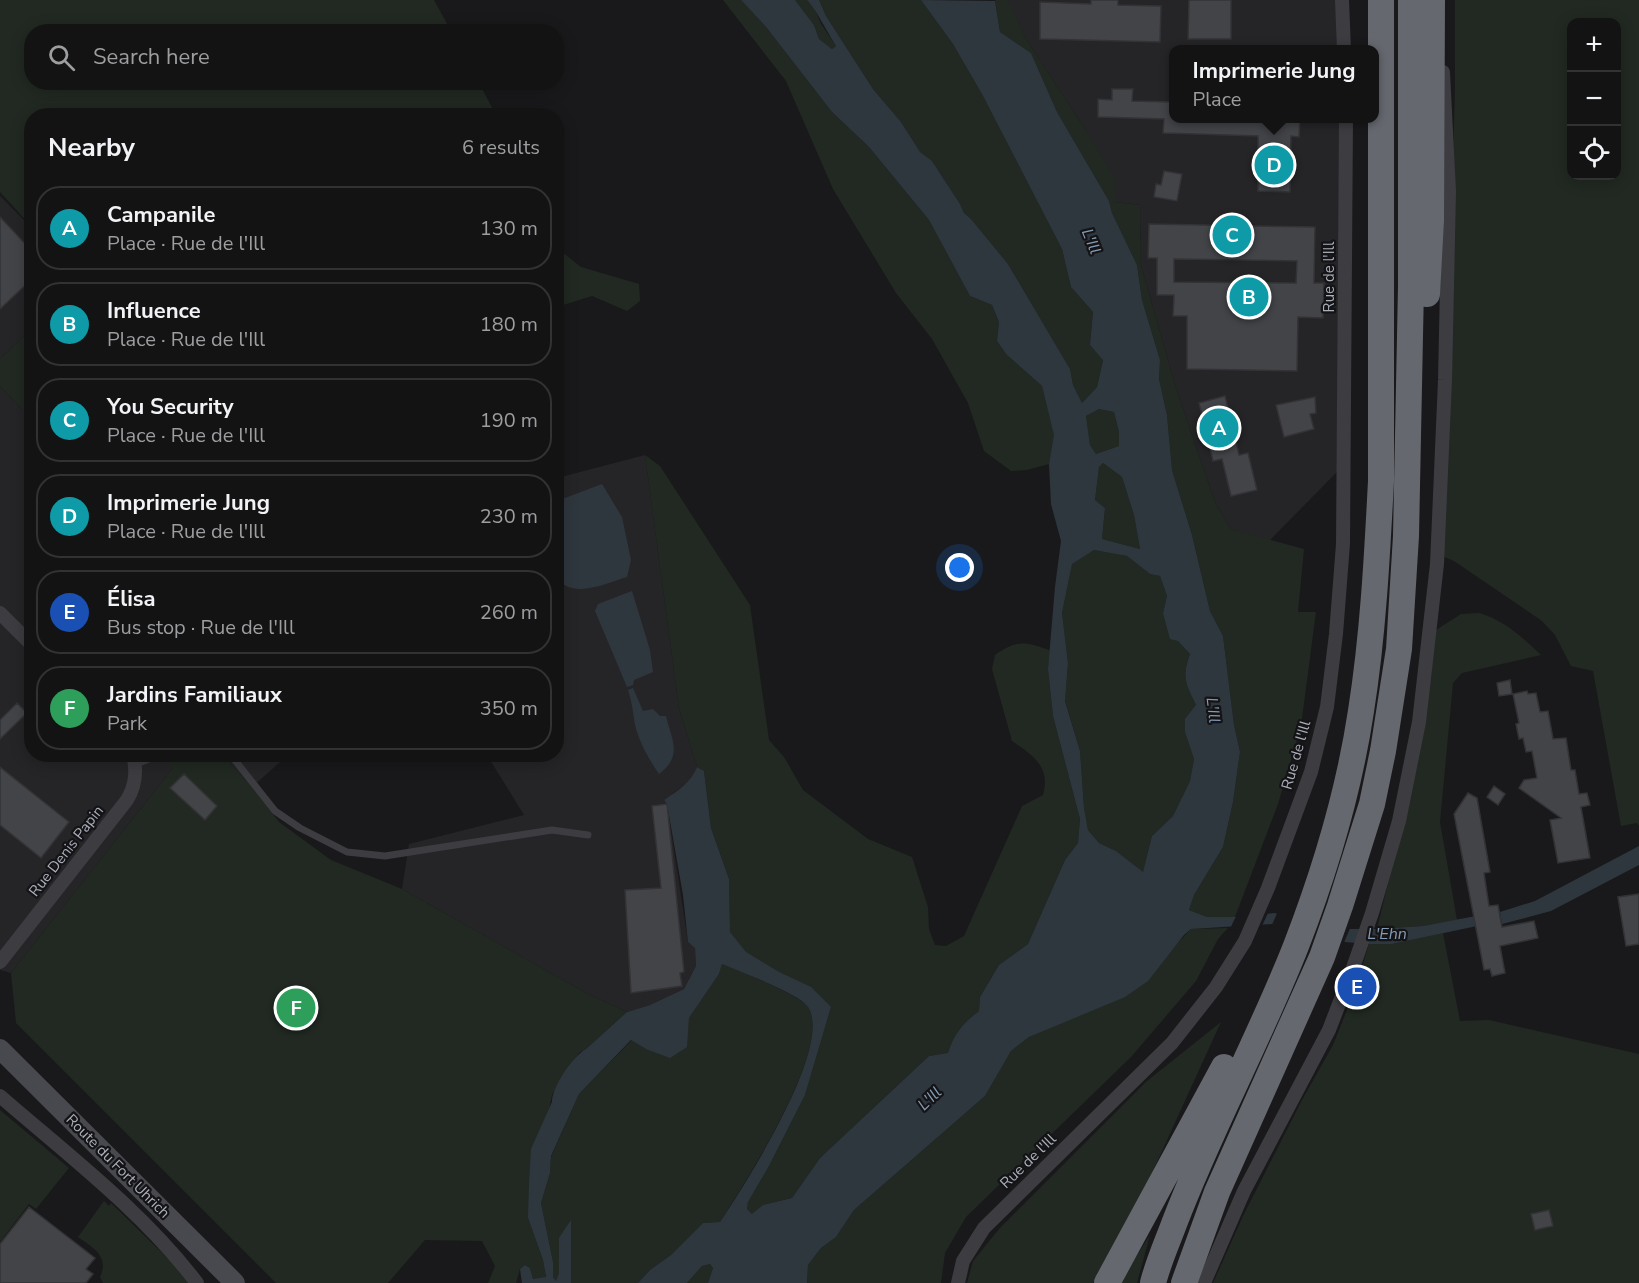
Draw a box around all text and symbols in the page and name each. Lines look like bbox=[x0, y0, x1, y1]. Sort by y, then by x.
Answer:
map controls bbox=[1567, 18, 1621, 180]
button: + bbox=[1567, 18, 1621, 72]
search box bbox=[24, 24, 564, 90]
icon: search bbox=[45, 41, 78, 74]
text: Search here bbox=[93, 42, 210, 72]
popup bbox=[1169, 45, 1379, 123]
text: Imprimerie Jung bbox=[1193, 56, 1355, 86]
button: − bbox=[1567, 72, 1621, 126]
text: Place bbox=[1193, 86, 1241, 113]
button: locate bbox=[1567, 126, 1621, 180]
text: Nearby bbox=[48, 130, 135, 165]
text: 6 results bbox=[462, 134, 540, 161]
pin: D bbox=[1254, 142, 1294, 188]
text: Campanile bbox=[107, 200, 215, 230]
pin: C bbox=[1212, 212, 1252, 258]
text: A bbox=[62, 215, 77, 242]
text: 130 m bbox=[480, 215, 538, 242]
water label: L'Ill bbox=[1076, 225, 1106, 258]
text: Place · Rue de l'Ill bbox=[107, 230, 265, 257]
street label: Rue de l'Ill bbox=[1319, 241, 1339, 312]
pin: B bbox=[1230, 274, 1268, 320]
text: Influence bbox=[107, 296, 201, 326]
text: B bbox=[63, 311, 76, 338]
text: 180 m bbox=[480, 311, 538, 338]
text: Place · Rue de l'Ill bbox=[107, 326, 265, 353]
text: You Security bbox=[107, 392, 233, 422]
pin: A bbox=[1200, 406, 1238, 450]
text: C bbox=[63, 407, 76, 434]
text: 190 m bbox=[480, 407, 538, 434]
text: Place · Rue de l'Ill bbox=[107, 422, 265, 449]
text: Imprimerie Jung bbox=[107, 488, 270, 518]
text: D bbox=[62, 503, 77, 530]
text: 230 m bbox=[480, 503, 538, 530]
text: Place · Rue de l'Ill bbox=[107, 518, 265, 545]
your location bbox=[945, 553, 974, 582]
text: Élisa bbox=[107, 584, 156, 614]
text: E bbox=[64, 599, 75, 626]
text: 260 m bbox=[480, 599, 538, 626]
text: Bus stop · Rue de l'Ill bbox=[107, 614, 295, 641]
text: Jardins Familiaux bbox=[107, 680, 282, 710]
text: F bbox=[64, 695, 75, 722]
text: 350 m bbox=[480, 695, 538, 722]
water label: L'Ill bbox=[1201, 696, 1226, 725]
text: Park bbox=[107, 710, 147, 737]
street label: Rue de l'Ill bbox=[1277, 718, 1316, 792]
street label: Rue Denis Papin bbox=[24, 801, 108, 901]
water label: L'Ehn bbox=[1367, 923, 1407, 945]
pin: E bbox=[1338, 964, 1376, 1010]
pin: F bbox=[276, 986, 316, 1030]
water label: L'Ill bbox=[913, 1082, 947, 1116]
street label: Route du Fort Uhrich bbox=[62, 1110, 174, 1222]
street label: Rue de l'Ill bbox=[996, 1129, 1061, 1193]

